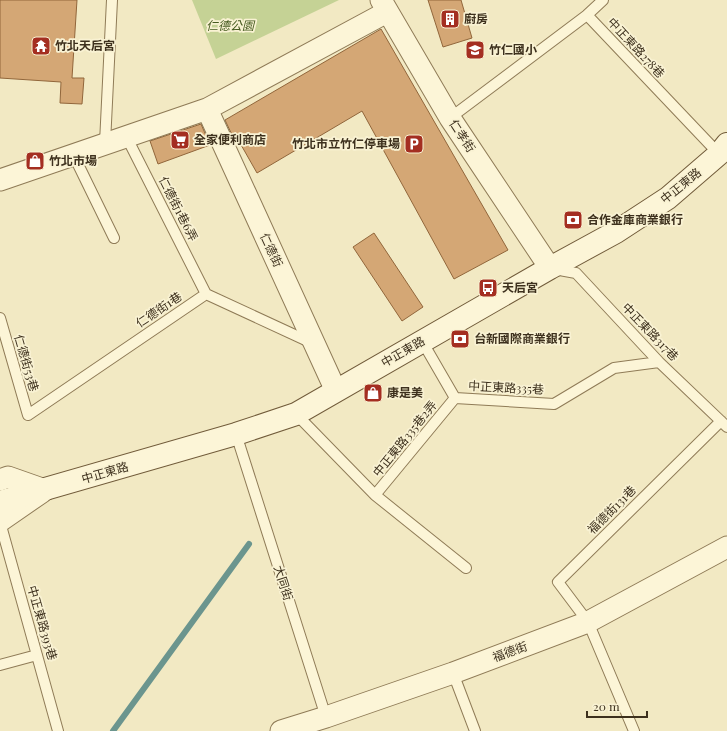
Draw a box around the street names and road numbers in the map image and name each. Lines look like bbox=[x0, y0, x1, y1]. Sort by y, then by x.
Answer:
street label: 中正東路278巷 bbox=[605, 14, 669, 81]
street label: 仁孝街 bbox=[446, 116, 479, 155]
street label: 中正東路 bbox=[657, 164, 704, 207]
street label: 仁德街1巷6弄 bbox=[156, 173, 202, 244]
street label: 仁德街 bbox=[257, 230, 287, 269]
street label: 仁德街1巷 bbox=[132, 288, 185, 330]
street label: 中正東路317巷 bbox=[619, 299, 682, 364]
street label: 仁德街53巷 bbox=[11, 332, 43, 393]
street label: 中正東路 bbox=[378, 332, 427, 370]
street label: 中正東路335巷 bbox=[468, 377, 544, 397]
street label: 中正東路335巷2弄 bbox=[369, 397, 440, 480]
street label: 中正東路 bbox=[79, 458, 130, 486]
street label: 福德街131巷 bbox=[584, 482, 639, 537]
street label: 大同街 bbox=[271, 563, 297, 602]
street label: 中正東路393巷 bbox=[25, 584, 61, 662]
street label: 福德街 bbox=[490, 637, 529, 665]

